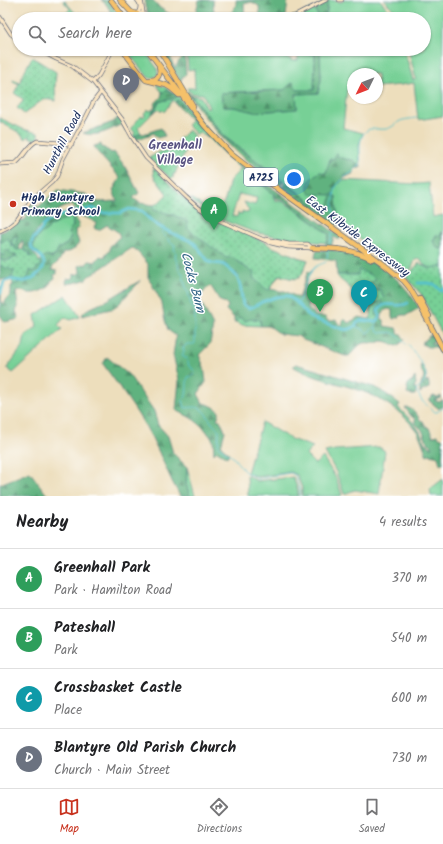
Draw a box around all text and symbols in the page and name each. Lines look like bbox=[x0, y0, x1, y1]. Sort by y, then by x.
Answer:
search box bbox=[12, 12, 431, 56]
text: Search here bbox=[58, 22, 132, 46]
icon: search bbox=[26, 23, 48, 45]
pin: D bbox=[113, 68, 139, 101]
north arrow bbox=[347, 68, 383, 104]
street label: Hunthill Road bbox=[38, 107, 87, 178]
district label: Greenhall Village bbox=[148, 135, 202, 171]
road number: A725 bbox=[244, 168, 278, 186]
your location bbox=[284, 169, 304, 189]
place label: High Blantyre Primary School bbox=[21, 188, 100, 221]
street label: East Kilbride Expressway bbox=[302, 191, 414, 282]
pin: A bbox=[201, 197, 227, 230]
marker: High Blantyre Primary School bbox=[8, 199, 18, 209]
water label: Cocks Burn bbox=[174, 250, 211, 316]
pin: B bbox=[307, 279, 333, 312]
pin: C bbox=[351, 280, 377, 313]
text: Nearby bbox=[16, 509, 68, 536]
text: 4 results bbox=[379, 512, 427, 533]
text: Greenhall Park bbox=[54, 556, 150, 580]
text: A bbox=[25, 568, 33, 589]
text: 370 m bbox=[392, 568, 427, 589]
text: Park · Hamilton Road bbox=[54, 580, 172, 601]
text: Pateshall bbox=[54, 616, 115, 640]
text: B bbox=[25, 628, 33, 649]
text: 540 m bbox=[391, 628, 427, 649]
text: Park bbox=[54, 640, 78, 661]
text: Crossbasket Castle bbox=[54, 676, 182, 700]
text: C bbox=[25, 688, 33, 709]
text: 600 m bbox=[391, 688, 427, 709]
text: Place bbox=[54, 700, 82, 721]
text: Blantyre Old Parish Church bbox=[54, 736, 236, 760]
text: D bbox=[25, 748, 33, 769]
text: 730 m bbox=[392, 748, 427, 769]
text: Church · Main Street bbox=[54, 760, 170, 781]
tab: Map bbox=[58, 796, 80, 838]
tab: Directions bbox=[197, 796, 242, 838]
tab: Saved bbox=[359, 796, 385, 838]

